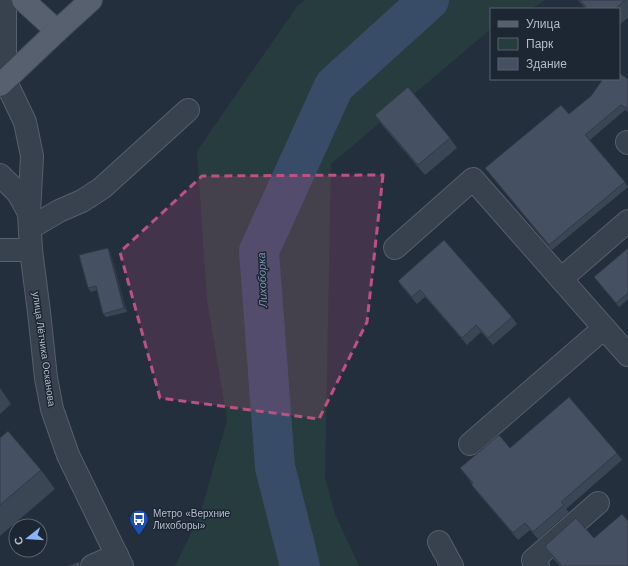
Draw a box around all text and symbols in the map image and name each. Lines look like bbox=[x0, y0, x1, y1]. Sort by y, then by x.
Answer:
legend bbox=[490, 8, 620, 80]
text: Улица bbox=[526, 17, 560, 31]
text: Парк bbox=[526, 37, 554, 51]
text: Здание bbox=[526, 57, 567, 71]
water label: Лихоборка bbox=[255, 252, 269, 309]
street label: улица Лётчика Осканова bbox=[31, 291, 58, 407]
bus stop icon: Метро «Верхние Лихоборы» bbox=[128, 508, 150, 536]
place label: Метро «Верхние Лихоборы» bbox=[153, 508, 231, 531]
north arrow bbox=[8, 518, 48, 558]
text: С bbox=[12, 535, 25, 546]

